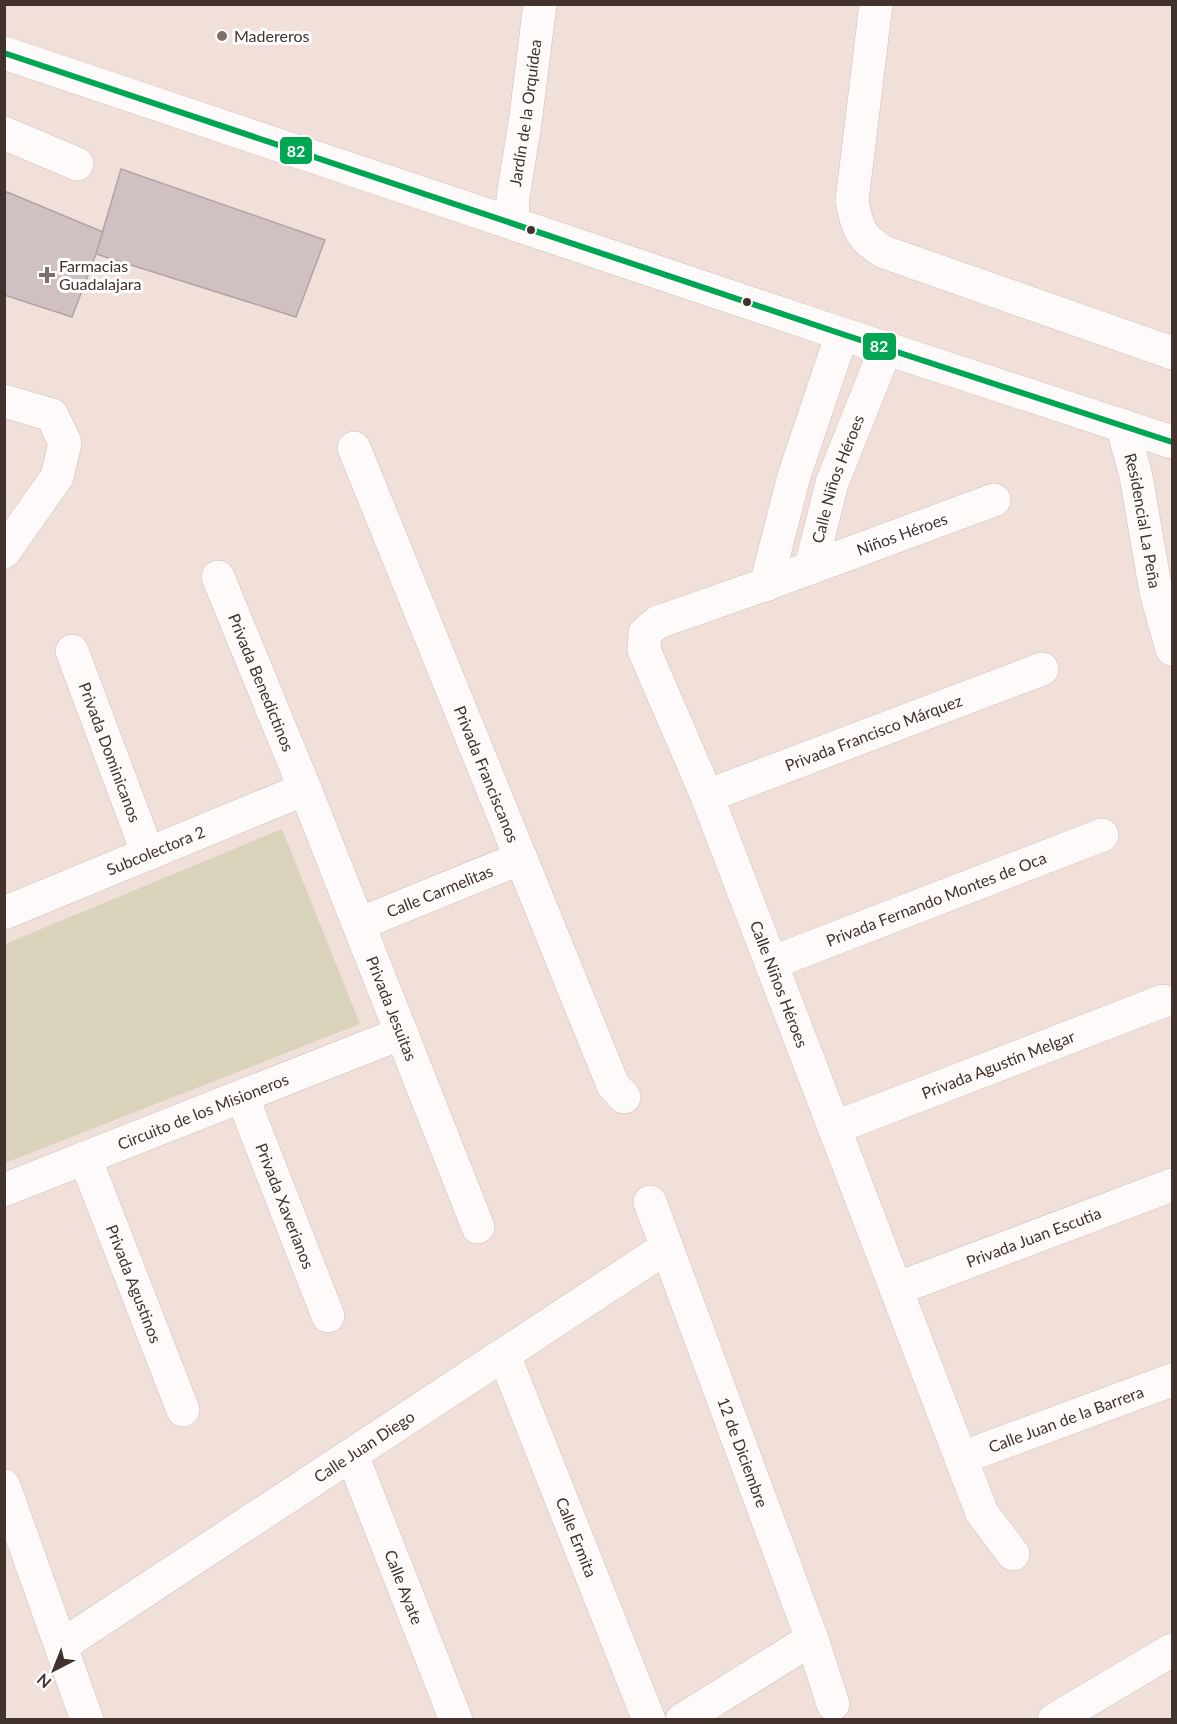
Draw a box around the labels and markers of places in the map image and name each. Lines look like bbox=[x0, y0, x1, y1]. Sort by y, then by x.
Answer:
place label: Madereros bbox=[234, 26, 309, 45]
marker: Madereros bbox=[215, 29, 229, 43]
unlabelled marker bbox=[525, 224, 537, 236]
place label: Farmacias Guadalajara bbox=[59, 256, 142, 293]
marker: Farmacias Guadalajara bbox=[40, 268, 54, 282]
unlabelled marker bbox=[741, 296, 753, 308]

